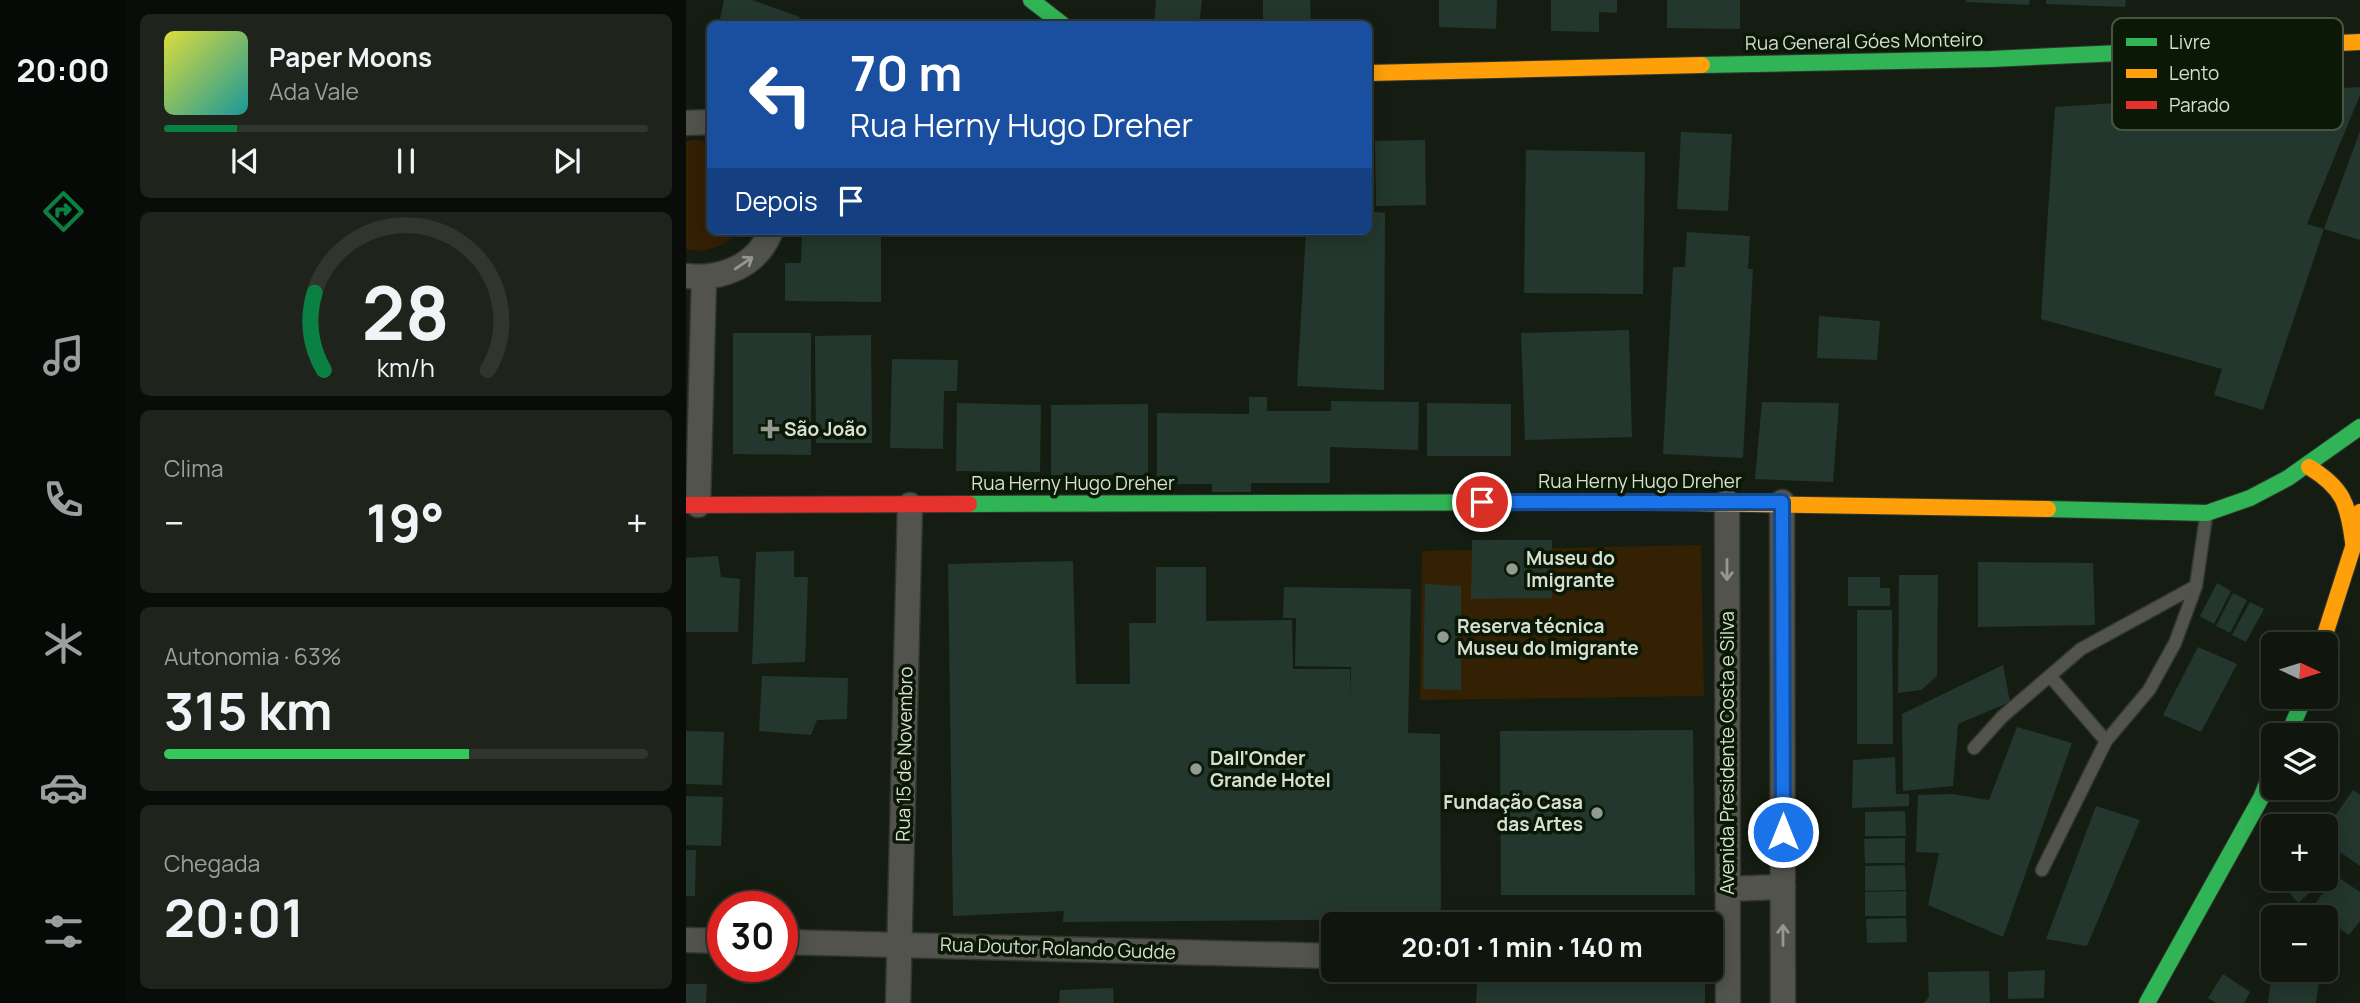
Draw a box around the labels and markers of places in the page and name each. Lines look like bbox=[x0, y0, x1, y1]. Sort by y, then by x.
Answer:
place label: São João bbox=[784, 416, 867, 442]
marker: São João bbox=[762, 421, 778, 437]
pin bbox=[1452, 472, 1512, 532]
place label: Museu do Imigrante bbox=[1526, 545, 1615, 593]
marker: Museu do Imigrante bbox=[1504, 561, 1520, 577]
place label: Reserva técnica Museu do Imigrante bbox=[1457, 613, 1639, 661]
marker: Reserva técnica Museu do Imigrante bbox=[1435, 629, 1451, 645]
place label: Dall'Onder Grande Hotel bbox=[1210, 745, 1331, 793]
marker: Dall'Onder Grande Hotel bbox=[1188, 761, 1204, 777]
place label: Fundação Casa das Artes bbox=[1443, 789, 1583, 837]
marker: Fundação Casa das Artes bbox=[1589, 805, 1605, 821]

